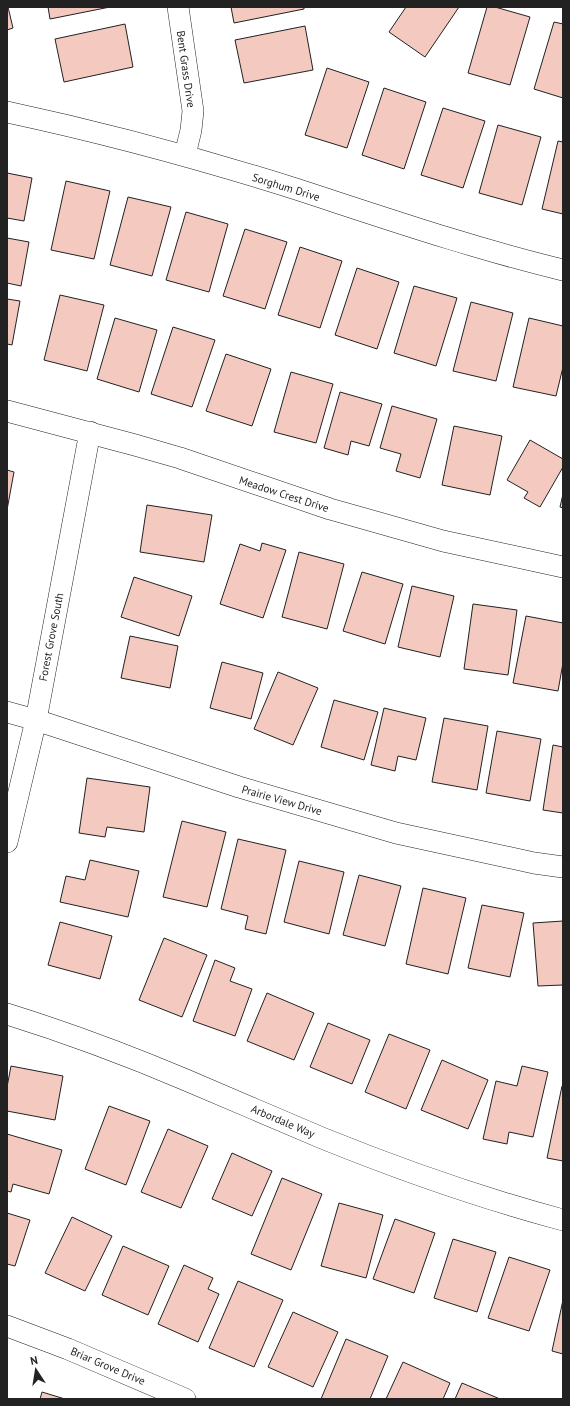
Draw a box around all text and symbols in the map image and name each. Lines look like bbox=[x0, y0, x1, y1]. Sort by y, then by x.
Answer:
street label: Bent Grass Drive bbox=[174, 30, 198, 109]
street label: Sorghum Drive bbox=[251, 170, 322, 204]
street label: Meadow Crest Drive bbox=[237, 473, 331, 515]
street label: Forest Grove South bbox=[36, 592, 66, 682]
street label: Prairie View Drive bbox=[240, 782, 324, 818]
street label: Arbordale Way bbox=[249, 1101, 318, 1141]
street label: Briar Grove Drive bbox=[69, 1344, 148, 1388]
north arrow bbox=[16, 1350, 56, 1390]
text: N bbox=[29, 1353, 39, 1368]

